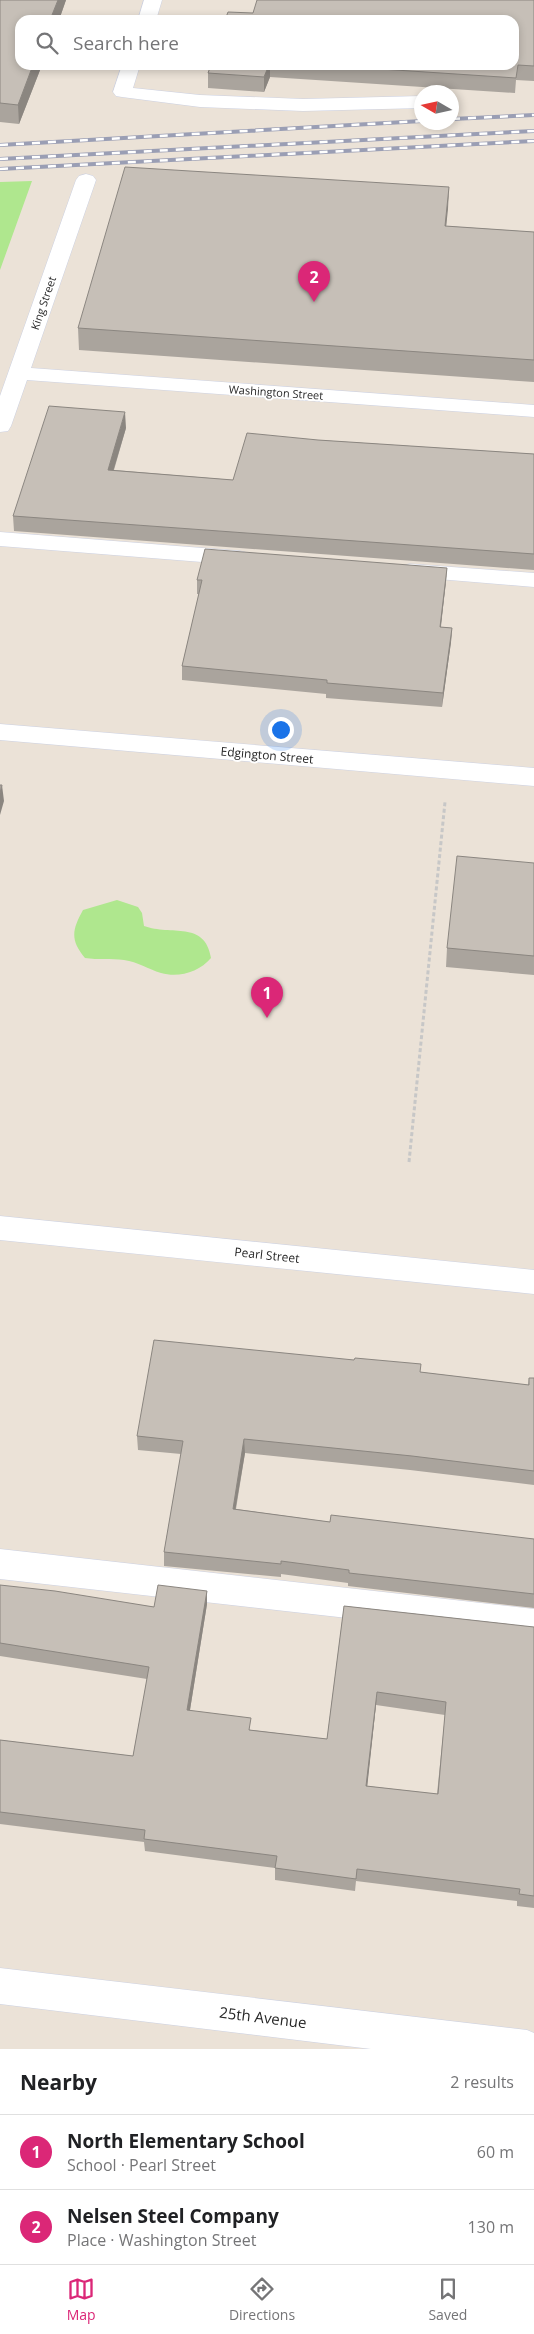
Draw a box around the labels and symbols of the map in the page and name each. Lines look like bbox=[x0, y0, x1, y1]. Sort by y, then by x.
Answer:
north arrow bbox=[414, 85, 459, 130]
pin: 2 bbox=[298, 261, 330, 302]
street label: King Street bbox=[27, 274, 59, 332]
street label: Washington Street bbox=[228, 381, 324, 403]
your location bbox=[268, 717, 294, 743]
street label: Edgington Street bbox=[220, 742, 314, 768]
pin: 1 bbox=[251, 977, 283, 1018]
street label: Pearl Street bbox=[234, 1243, 300, 1267]
street label: 25th Avenue bbox=[218, 2002, 308, 2032]

